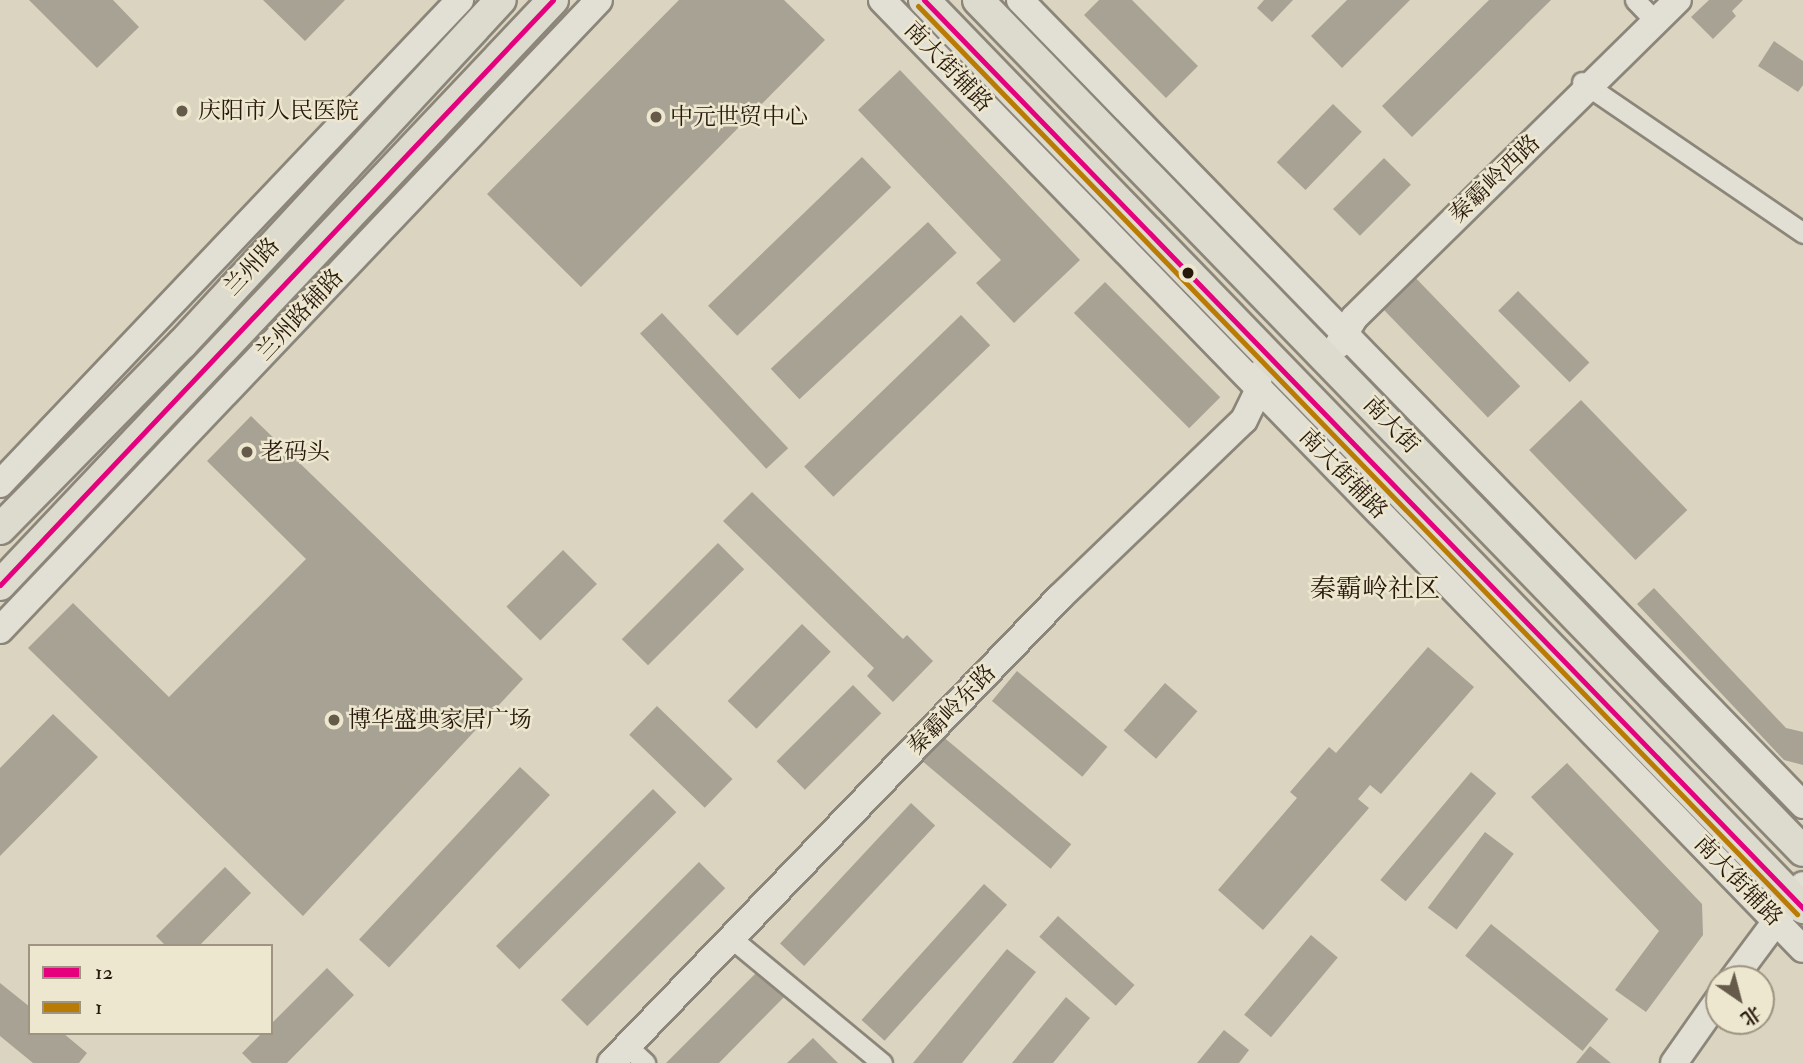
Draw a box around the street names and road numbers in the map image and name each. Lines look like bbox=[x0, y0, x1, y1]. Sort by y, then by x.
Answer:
street label: 南大街辅路 bbox=[898, 16, 998, 118]
street label: 秦霸岭西路 bbox=[1444, 129, 1546, 229]
street label: 兰州路 bbox=[218, 232, 286, 302]
street label: 兰州路辅路 bbox=[251, 264, 349, 366]
street label: 南大街 bbox=[1357, 391, 1425, 459]
street label: 南大街辅路 bbox=[1293, 423, 1393, 525]
street label: 秦霸岭东路 bbox=[902, 659, 1002, 761]
street label: 南大街辅路 bbox=[1688, 830, 1788, 932]

